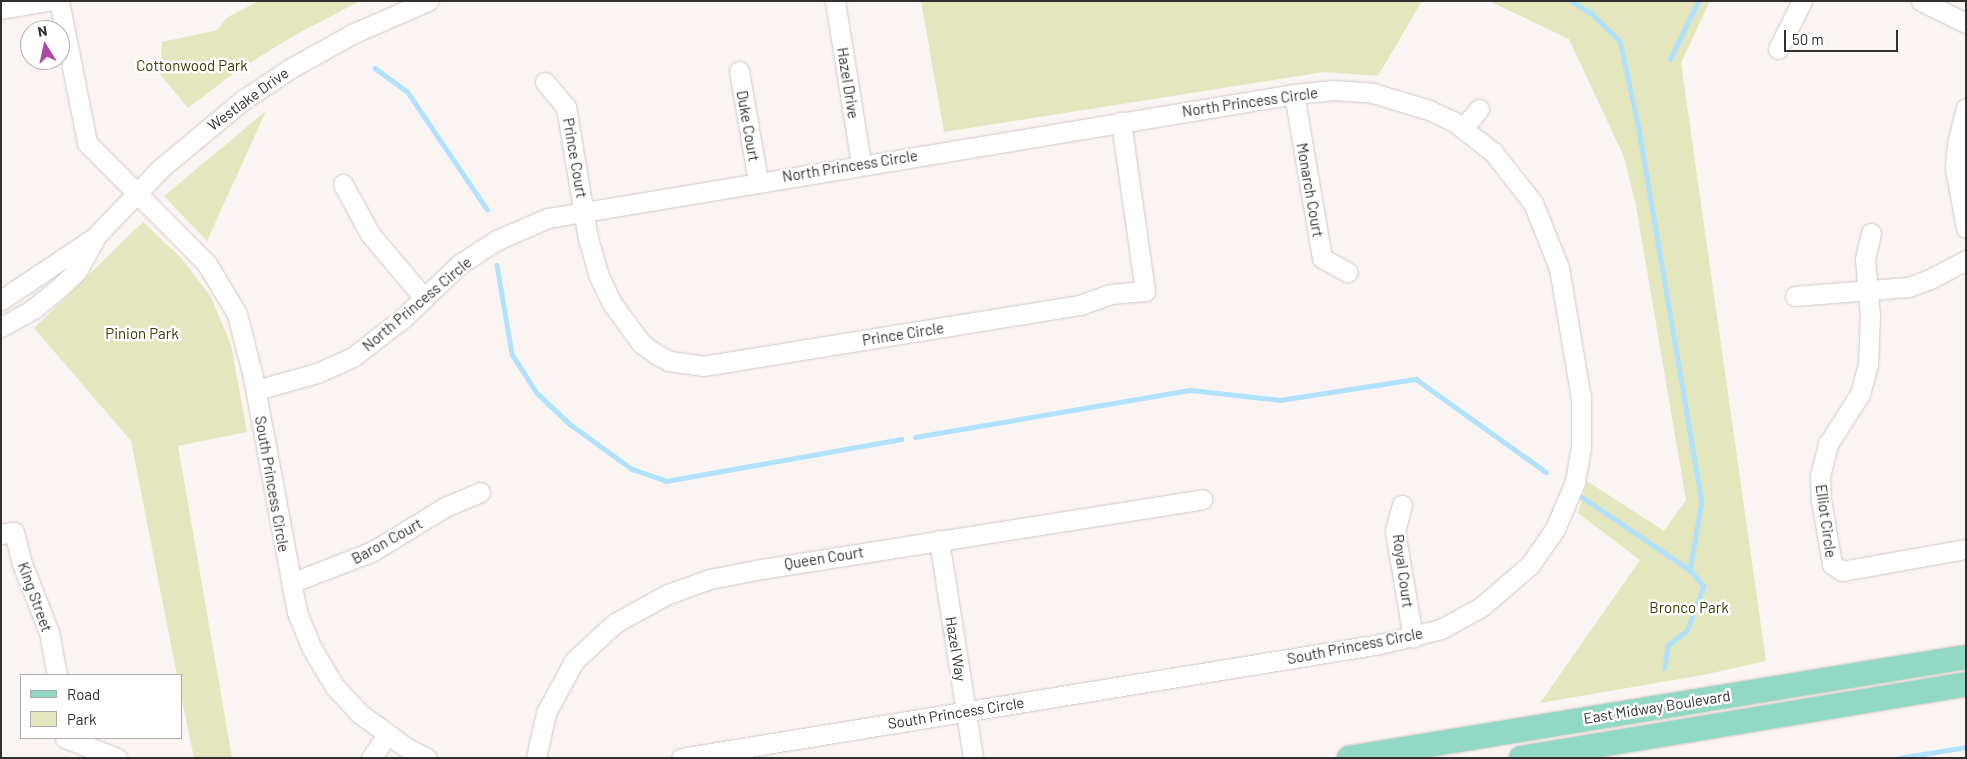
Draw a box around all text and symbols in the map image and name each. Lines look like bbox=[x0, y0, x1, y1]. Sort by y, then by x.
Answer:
north arrow bbox=[20, 20, 70, 70]
scale bar bbox=[1787, 20, 1901, 52]
text: N bbox=[36, 22, 49, 40]
text: 50 m bbox=[1792, 30, 1824, 48]
street label: Hazel Drive bbox=[833, 46, 863, 120]
park label: Cottonwood Park bbox=[136, 57, 248, 75]
street label: Westlake Drive bbox=[204, 64, 292, 134]
street label: North Princess Circle bbox=[1181, 84, 1319, 120]
street label: Duke Court bbox=[733, 89, 763, 163]
street label: Prince Court bbox=[559, 116, 591, 200]
street label: Monarch Court bbox=[1293, 141, 1327, 239]
street label: North Princess Circle bbox=[781, 146, 919, 186]
street label: North Princess Circle bbox=[359, 253, 475, 355]
street label: Prince Circle bbox=[861, 319, 945, 349]
park label: Pinion Park bbox=[105, 325, 179, 343]
street label: South Princess Circle bbox=[251, 414, 293, 554]
street label: Elliot Circle bbox=[1812, 483, 1840, 559]
street label: Baron Court bbox=[349, 514, 425, 568]
street label: Royal Court bbox=[1389, 533, 1417, 609]
street label: Queen Court bbox=[783, 543, 865, 573]
street label: King Street bbox=[14, 560, 56, 634]
park label: Bronco Park bbox=[1649, 599, 1729, 617]
street label: Hazel Way bbox=[942, 615, 970, 683]
street label: South Princess Circle bbox=[1286, 624, 1424, 668]
legend bbox=[20, 674, 182, 739]
text: Road bbox=[67, 685, 100, 703]
street label: East Midway Boulevard bbox=[1582, 687, 1732, 727]
street label: South Princess Circle bbox=[886, 693, 1026, 733]
text: Park bbox=[67, 710, 96, 728]

